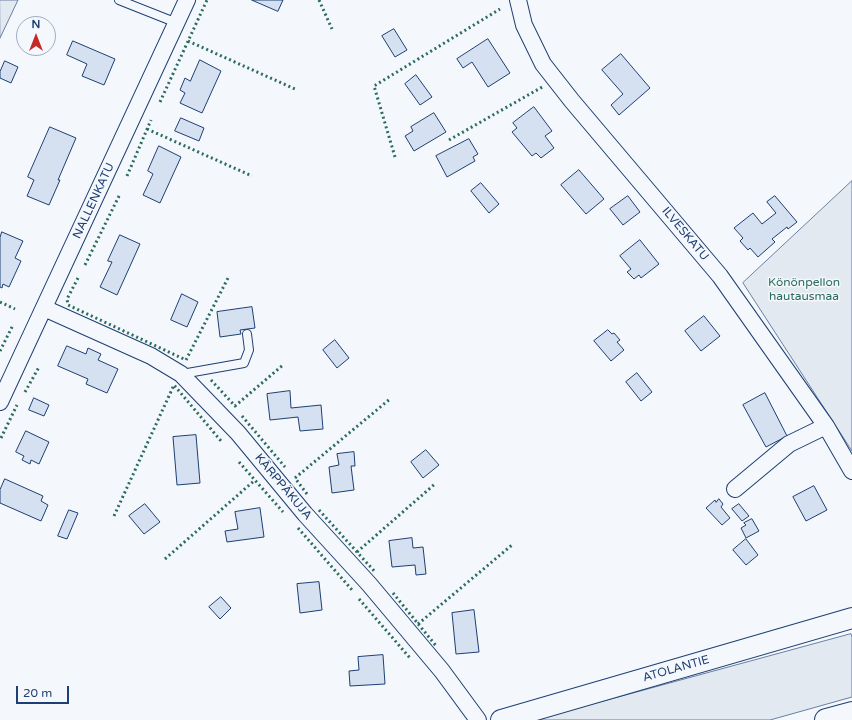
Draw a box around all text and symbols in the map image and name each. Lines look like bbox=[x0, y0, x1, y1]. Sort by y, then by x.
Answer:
north arrow bbox=[16, 16, 56, 56]
text: N bbox=[32, 18, 40, 31]
street label: NALLENKATU bbox=[70, 161, 118, 241]
street label: ILVESKATU bbox=[658, 204, 712, 264]
park label: Könönpellon hautausmaa bbox=[768, 276, 840, 304]
street label: KÄRPPÄKUJA bbox=[251, 451, 315, 523]
street label: ATOLANTIE bbox=[641, 653, 711, 685]
scale bar bbox=[18, 678, 71, 704]
text: 20 m bbox=[23, 686, 52, 700]

